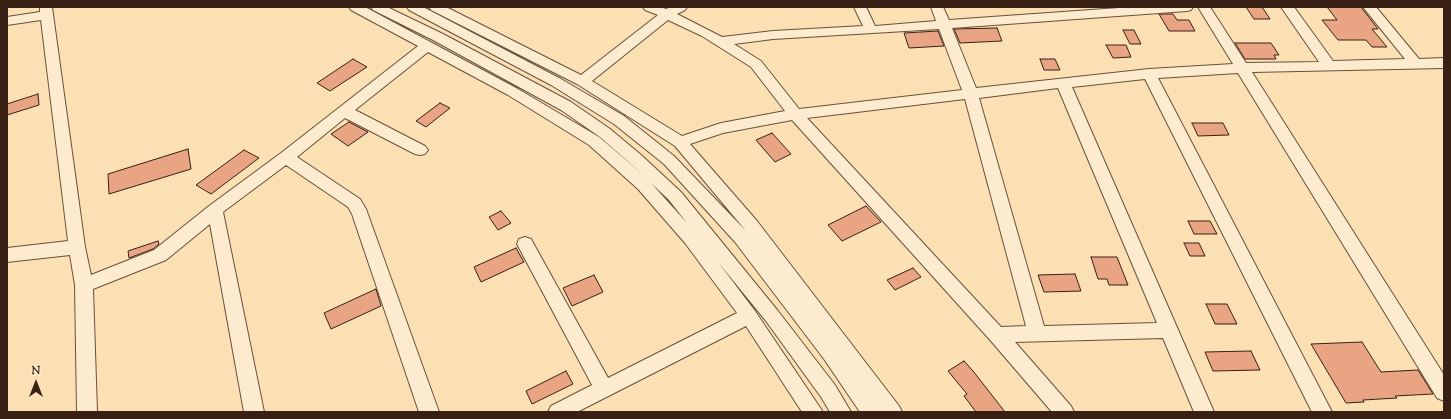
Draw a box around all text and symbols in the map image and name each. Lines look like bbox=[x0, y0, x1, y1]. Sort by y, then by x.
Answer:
north arrow bbox=[16, 363, 56, 403]
text: N bbox=[32, 363, 40, 379]

